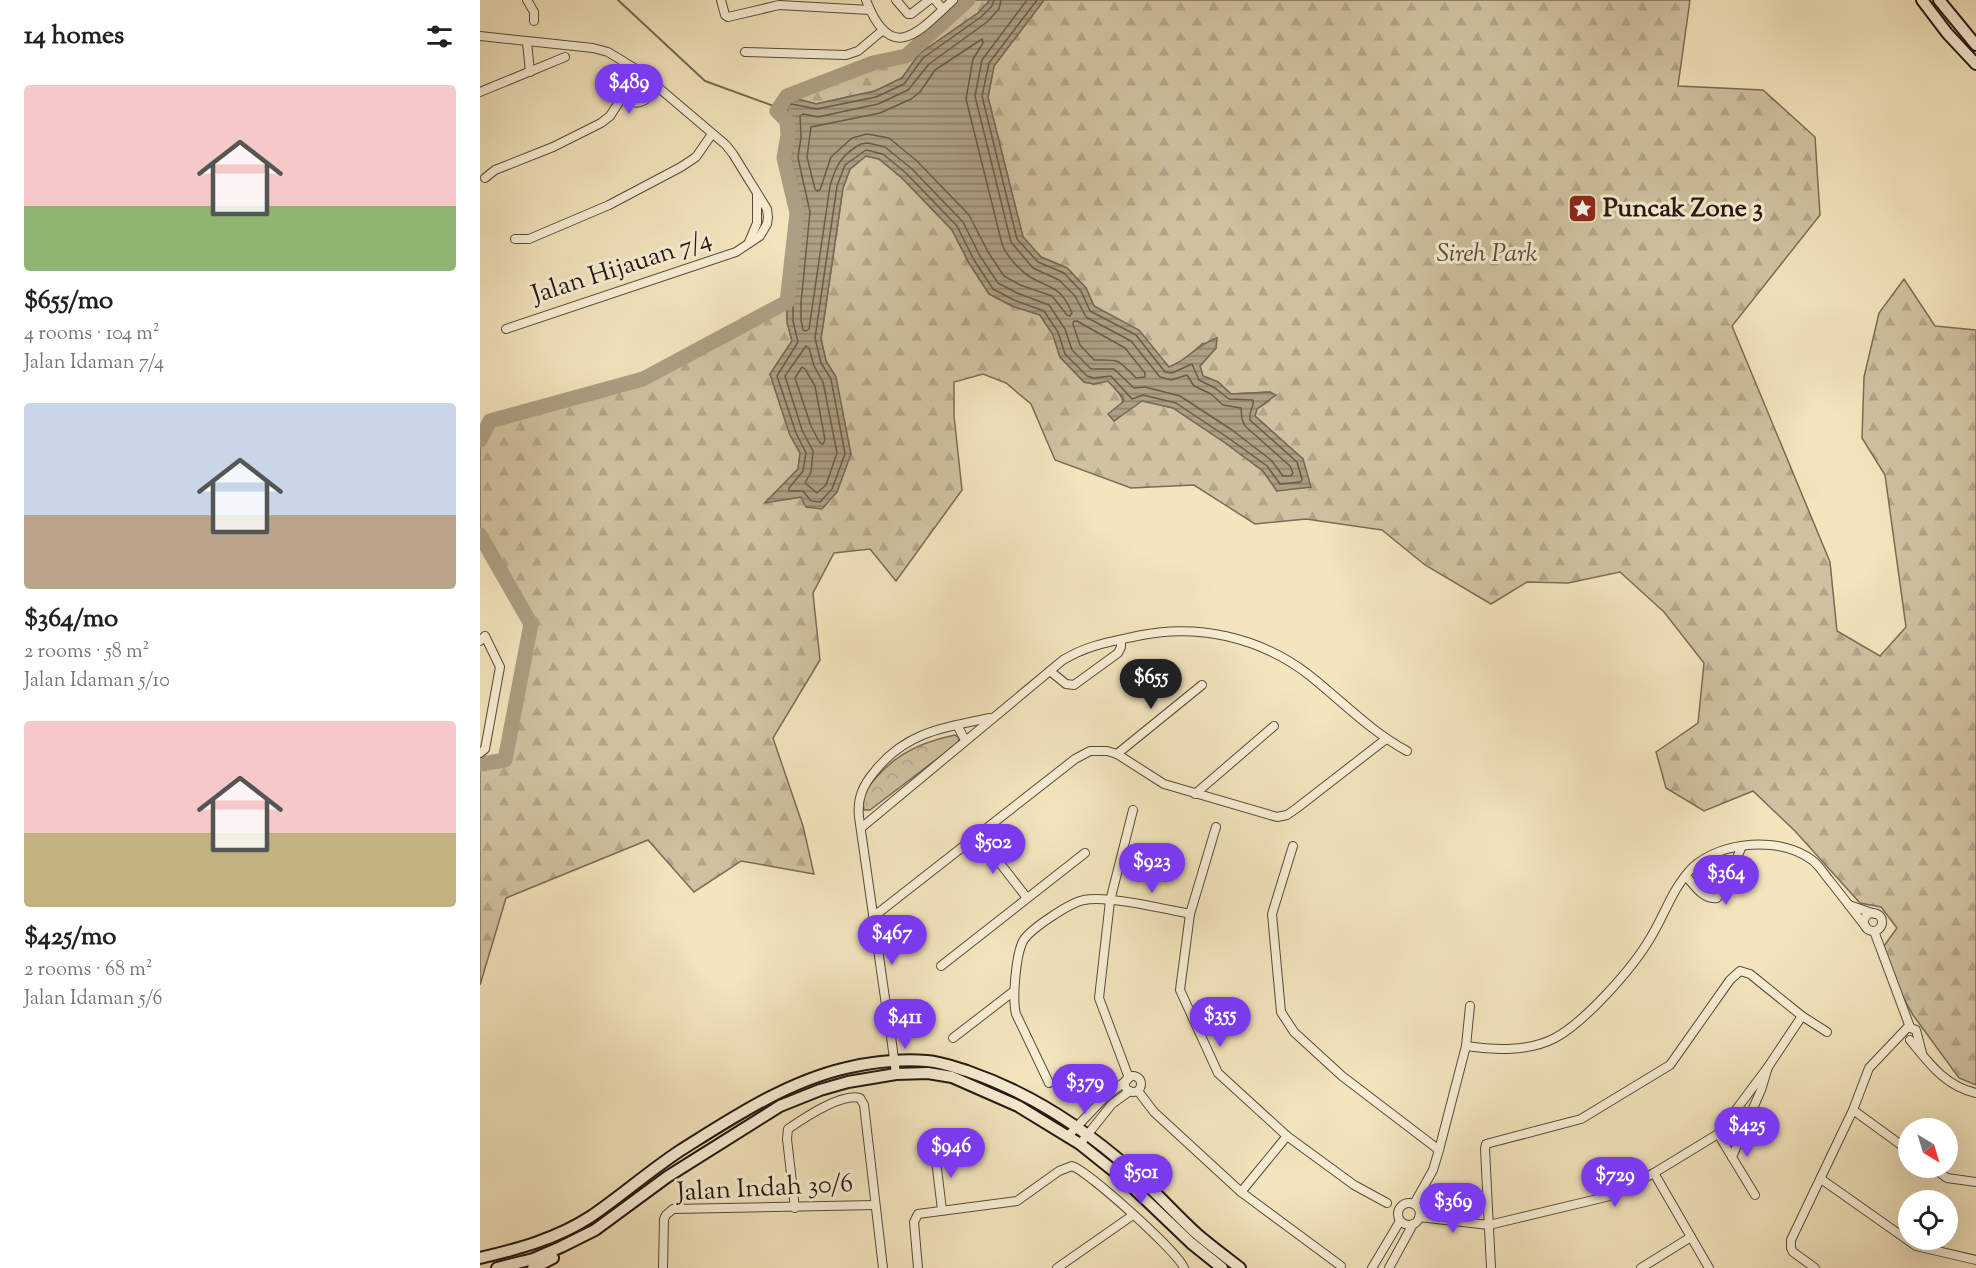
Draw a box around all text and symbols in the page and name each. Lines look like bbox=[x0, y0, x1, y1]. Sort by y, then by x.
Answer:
text: 14 homes bbox=[24, 18, 124, 55]
icon: filters bbox=[423, 20, 456, 53]
pin: $489 bbox=[593, 64, 665, 115]
text: $489 bbox=[609, 69, 649, 98]
icon: home bbox=[186, 124, 294, 232]
place label: Puncak Zone 3 bbox=[1603, 191, 1763, 228]
place icon: Puncak Zone 3 bbox=[1566, 193, 1598, 225]
street label: Jalan Hijauan 7/4 bbox=[525, 221, 717, 315]
park label: Sireh Park bbox=[1436, 236, 1538, 273]
text: $655/mo bbox=[24, 283, 113, 320]
text: 4 rooms · 104 m² bbox=[24, 320, 160, 349]
text: Jalan Idaman 7/4 bbox=[24, 349, 164, 378]
icon: home bbox=[186, 442, 294, 550]
text: $364/mo bbox=[24, 601, 118, 638]
text: 2 rooms · 58 m² bbox=[24, 638, 149, 667]
pin: $655 bbox=[1115, 659, 1187, 710]
text: $655 bbox=[1134, 664, 1168, 693]
text: Jalan Idaman 5/10 bbox=[24, 667, 170, 696]
icon: home bbox=[186, 760, 294, 868]
pin: $502 bbox=[957, 824, 1029, 875]
text: $502 bbox=[974, 829, 1012, 858]
pin: $923 bbox=[1116, 843, 1188, 894]
text: $923 bbox=[1133, 848, 1171, 877]
pin: $364 bbox=[1690, 855, 1762, 906]
text: $364 bbox=[1707, 860, 1745, 889]
pin: $467 bbox=[856, 915, 928, 966]
text: $425/mo bbox=[24, 919, 117, 956]
text: $467 bbox=[872, 920, 912, 949]
text: 2 rooms · 68 m² bbox=[24, 956, 152, 985]
text: Jalan Idaman 5/6 bbox=[24, 985, 163, 1014]
pin: $355 bbox=[1184, 997, 1256, 1048]
pin: $411 bbox=[869, 999, 941, 1050]
text: $355 bbox=[1204, 1002, 1236, 1031]
text: $411 bbox=[888, 1004, 922, 1033]
pin: $379 bbox=[1049, 1064, 1121, 1115]
text: $379 bbox=[1066, 1069, 1104, 1098]
pin: $425 bbox=[1711, 1107, 1783, 1158]
text: $425 bbox=[1729, 1112, 1765, 1141]
north arrow bbox=[1898, 1118, 1958, 1178]
map controls bbox=[1898, 1118, 1958, 1250]
pin: $946 bbox=[915, 1128, 987, 1179]
text: $946 bbox=[931, 1133, 971, 1162]
pin: $501 bbox=[1105, 1154, 1177, 1205]
pin: $729 bbox=[1579, 1157, 1651, 1208]
text: $501 bbox=[1124, 1159, 1158, 1188]
text: $729 bbox=[1595, 1162, 1635, 1191]
street label: Jalan Indah 30/6 bbox=[674, 1166, 854, 1212]
pin: $369 bbox=[1417, 1183, 1489, 1234]
text: $369 bbox=[1434, 1188, 1472, 1217]
button: locate bbox=[1898, 1190, 1958, 1250]

